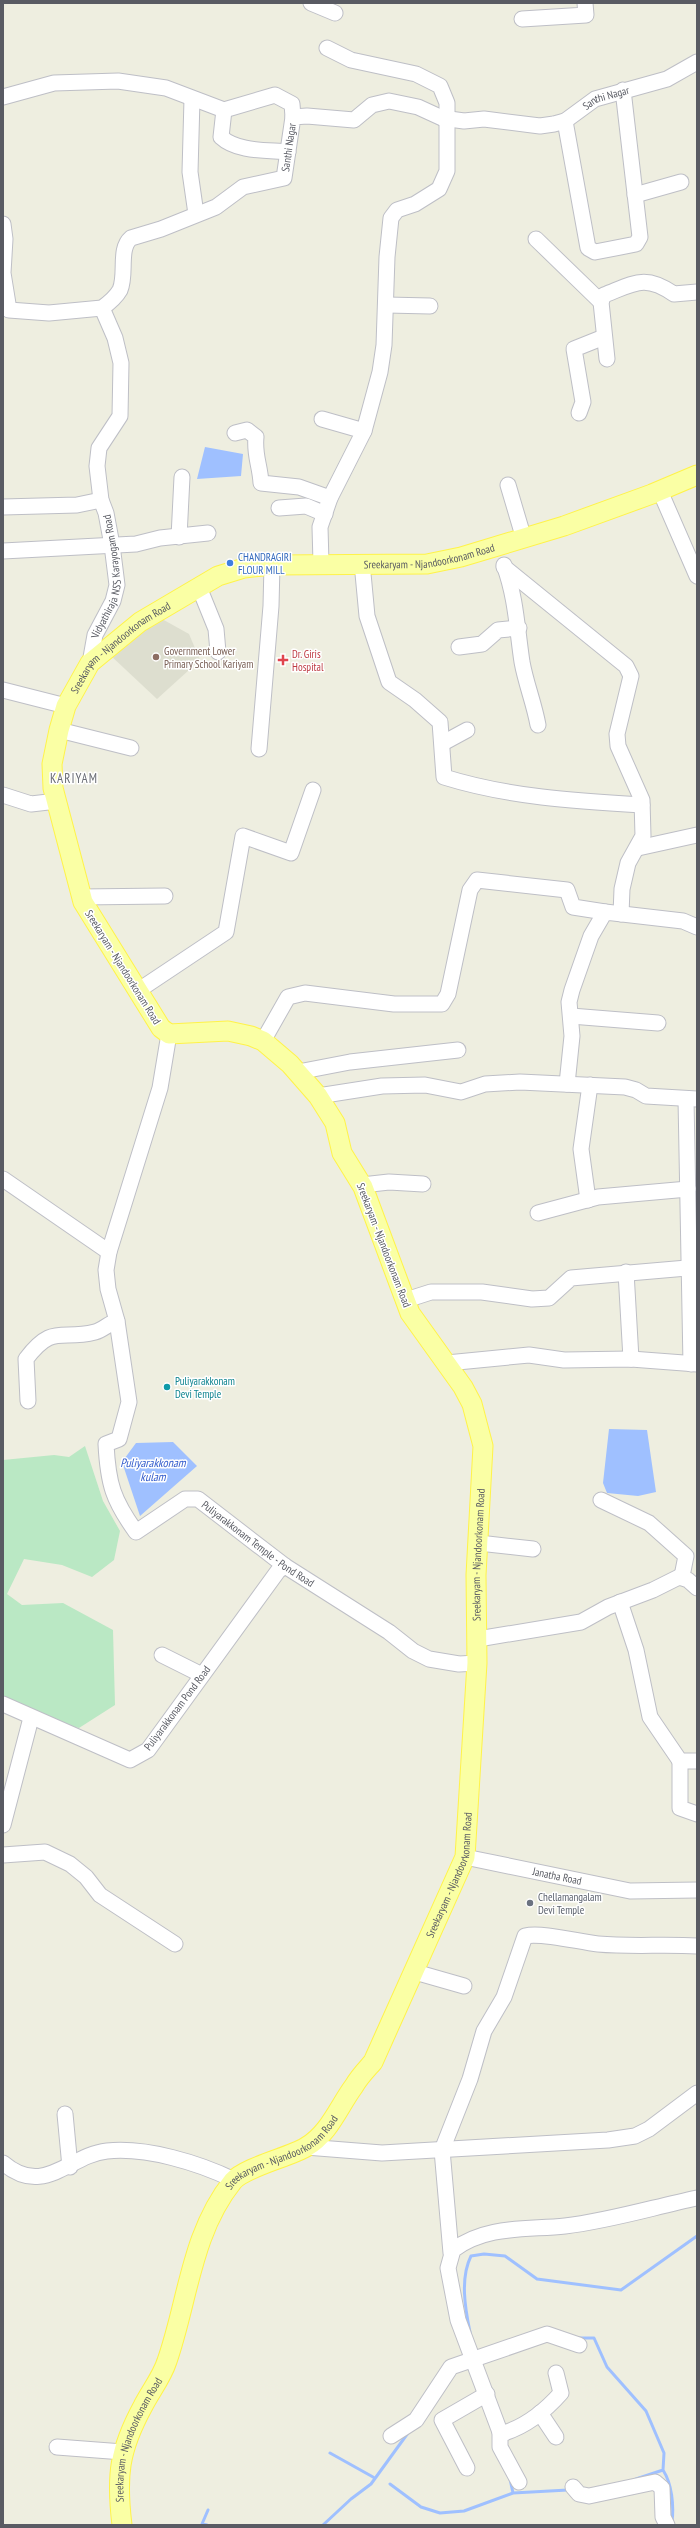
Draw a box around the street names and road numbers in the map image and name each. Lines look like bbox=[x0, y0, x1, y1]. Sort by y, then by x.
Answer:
street label: Santhi Nagar bbox=[580, 83, 631, 113]
street label: Santhi Nagar bbox=[278, 122, 299, 173]
street label: Vidyathiraja NSS Karayogam Road bbox=[87, 513, 124, 640]
street label: Sreekaryam - Njandoorkonam Road bbox=[364, 540, 496, 571]
street label: Sreekaryam - Njandoorkonam Road bbox=[67, 598, 173, 696]
street label: Sreekaryam - Njandoorkonam Road bbox=[82, 907, 164, 1027]
street label: Sreekaryam - Njandoorkonam Road bbox=[354, 1181, 414, 1309]
street label: Sreekaryam - Njandoorkonam Road bbox=[469, 1488, 488, 1621]
street label: Puliyarakkonam Temple - Pond Road bbox=[199, 1497, 317, 1590]
street label: Puliyarakkonam Pond Road bbox=[141, 1663, 214, 1753]
street label: Sreekaryam - Njandoorkonam Road bbox=[423, 1812, 475, 1940]
street label: Janatha Road bbox=[530, 1864, 583, 1888]
street label: Sreekaryam - Njandoorkonam Road bbox=[222, 2112, 341, 2192]
street label: Sreekaryam - Njandoorkonam Road bbox=[112, 2375, 165, 2503]

